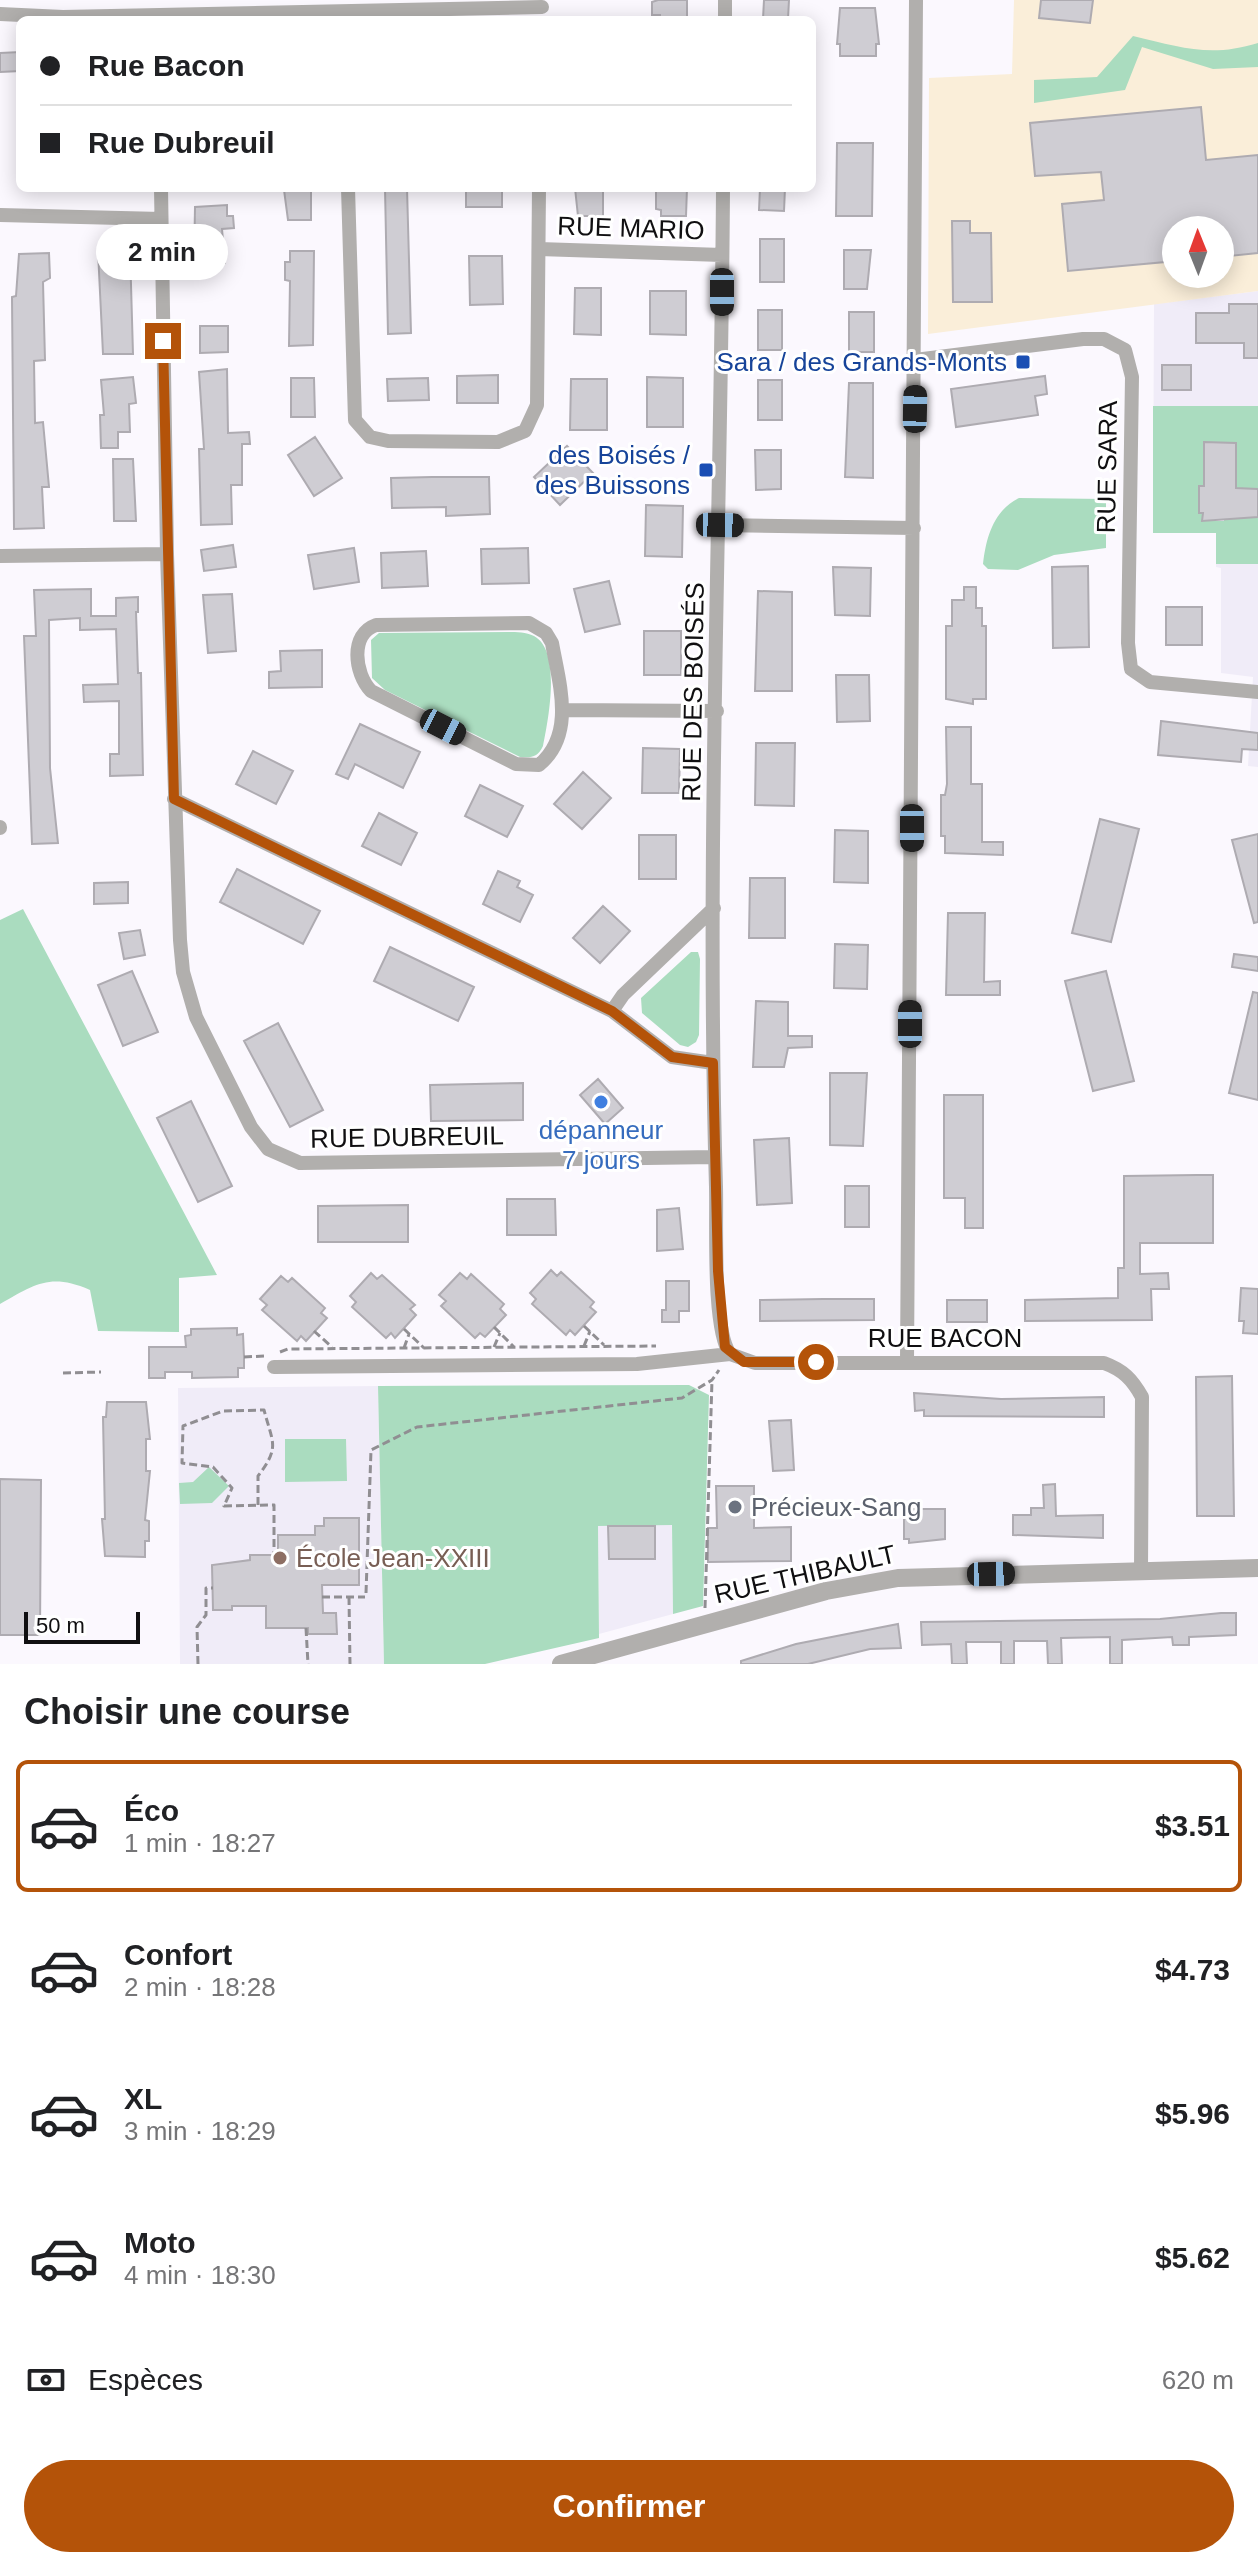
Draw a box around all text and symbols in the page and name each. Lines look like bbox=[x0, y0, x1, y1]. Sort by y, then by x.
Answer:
text: Rue Bacon bbox=[88, 49, 245, 82]
text: Rue Dubreuil bbox=[88, 126, 275, 159]
street label: RUE MARIO bbox=[557, 210, 705, 246]
north arrow bbox=[1162, 216, 1234, 288]
map controls bbox=[1162, 216, 1234, 288]
callout: 2 min bbox=[97, 225, 229, 281]
text: 2 min bbox=[128, 237, 196, 267]
car bbox=[710, 268, 734, 316]
route end bbox=[145, 323, 181, 359]
place label: Sara / des Grands-Monts bbox=[717, 347, 1007, 377]
marker: Sara / des Grands-Monts bbox=[1014, 353, 1032, 371]
car bbox=[903, 385, 927, 433]
street label: RUE SARA bbox=[1091, 400, 1123, 534]
place label: des Boisés / des Buissons bbox=[535, 440, 691, 500]
marker: des Boisés / des Buissons bbox=[697, 461, 715, 479]
car bbox=[696, 513, 744, 537]
street label: RUE DES BOISÉS bbox=[676, 582, 710, 802]
car bbox=[416, 705, 470, 749]
car bbox=[900, 804, 924, 852]
car bbox=[898, 1000, 922, 1048]
marker: dépanneur 7 jours bbox=[592, 1093, 610, 1111]
place label: dépanneur 7 jours bbox=[539, 1115, 664, 1175]
street label: RUE DUBREUIL bbox=[310, 1120, 504, 1154]
street label: RUE BACON bbox=[868, 1323, 1022, 1353]
route start bbox=[798, 1344, 834, 1380]
place label: Précieux-Sang bbox=[751, 1492, 922, 1522]
marker: Précieux-Sang bbox=[726, 1498, 744, 1516]
street label: RUE THIBAULT bbox=[711, 1539, 899, 1609]
place label: École Jean-XXIII bbox=[296, 1543, 490, 1573]
marker: École Jean-XXIII bbox=[271, 1549, 289, 1567]
car bbox=[967, 1562, 1015, 1586]
scale bar bbox=[24, 1608, 140, 1644]
text: 50 m bbox=[36, 1613, 85, 1638]
text: Choisir une course bbox=[24, 1691, 350, 1732]
icon: car bbox=[28, 1790, 100, 1862]
text: Éco bbox=[124, 1794, 179, 1827]
text: $3.51 bbox=[1155, 1809, 1230, 1842]
text: 1 min · 18:27 bbox=[124, 1828, 276, 1858]
icon: car bbox=[28, 1934, 100, 2006]
text: Confort bbox=[124, 1938, 232, 1971]
text: $4.73 bbox=[1155, 1953, 1230, 1986]
text: 2 min · 18:28 bbox=[124, 1972, 276, 2002]
icon: car bbox=[28, 2078, 100, 2150]
text: XL bbox=[124, 2082, 162, 2115]
text: $5.96 bbox=[1155, 2097, 1230, 2130]
text: 3 min · 18:29 bbox=[124, 2116, 276, 2146]
icon: car bbox=[28, 2222, 100, 2294]
text: Moto bbox=[124, 2226, 196, 2259]
text: $5.62 bbox=[1155, 2241, 1230, 2274]
text: 4 min · 18:30 bbox=[124, 2260, 276, 2290]
icon: cash bbox=[24, 2358, 68, 2402]
text: Espèces bbox=[88, 2363, 203, 2396]
text: 620 m bbox=[1162, 2365, 1234, 2395]
button: Confirmer bbox=[24, 2460, 1234, 2552]

